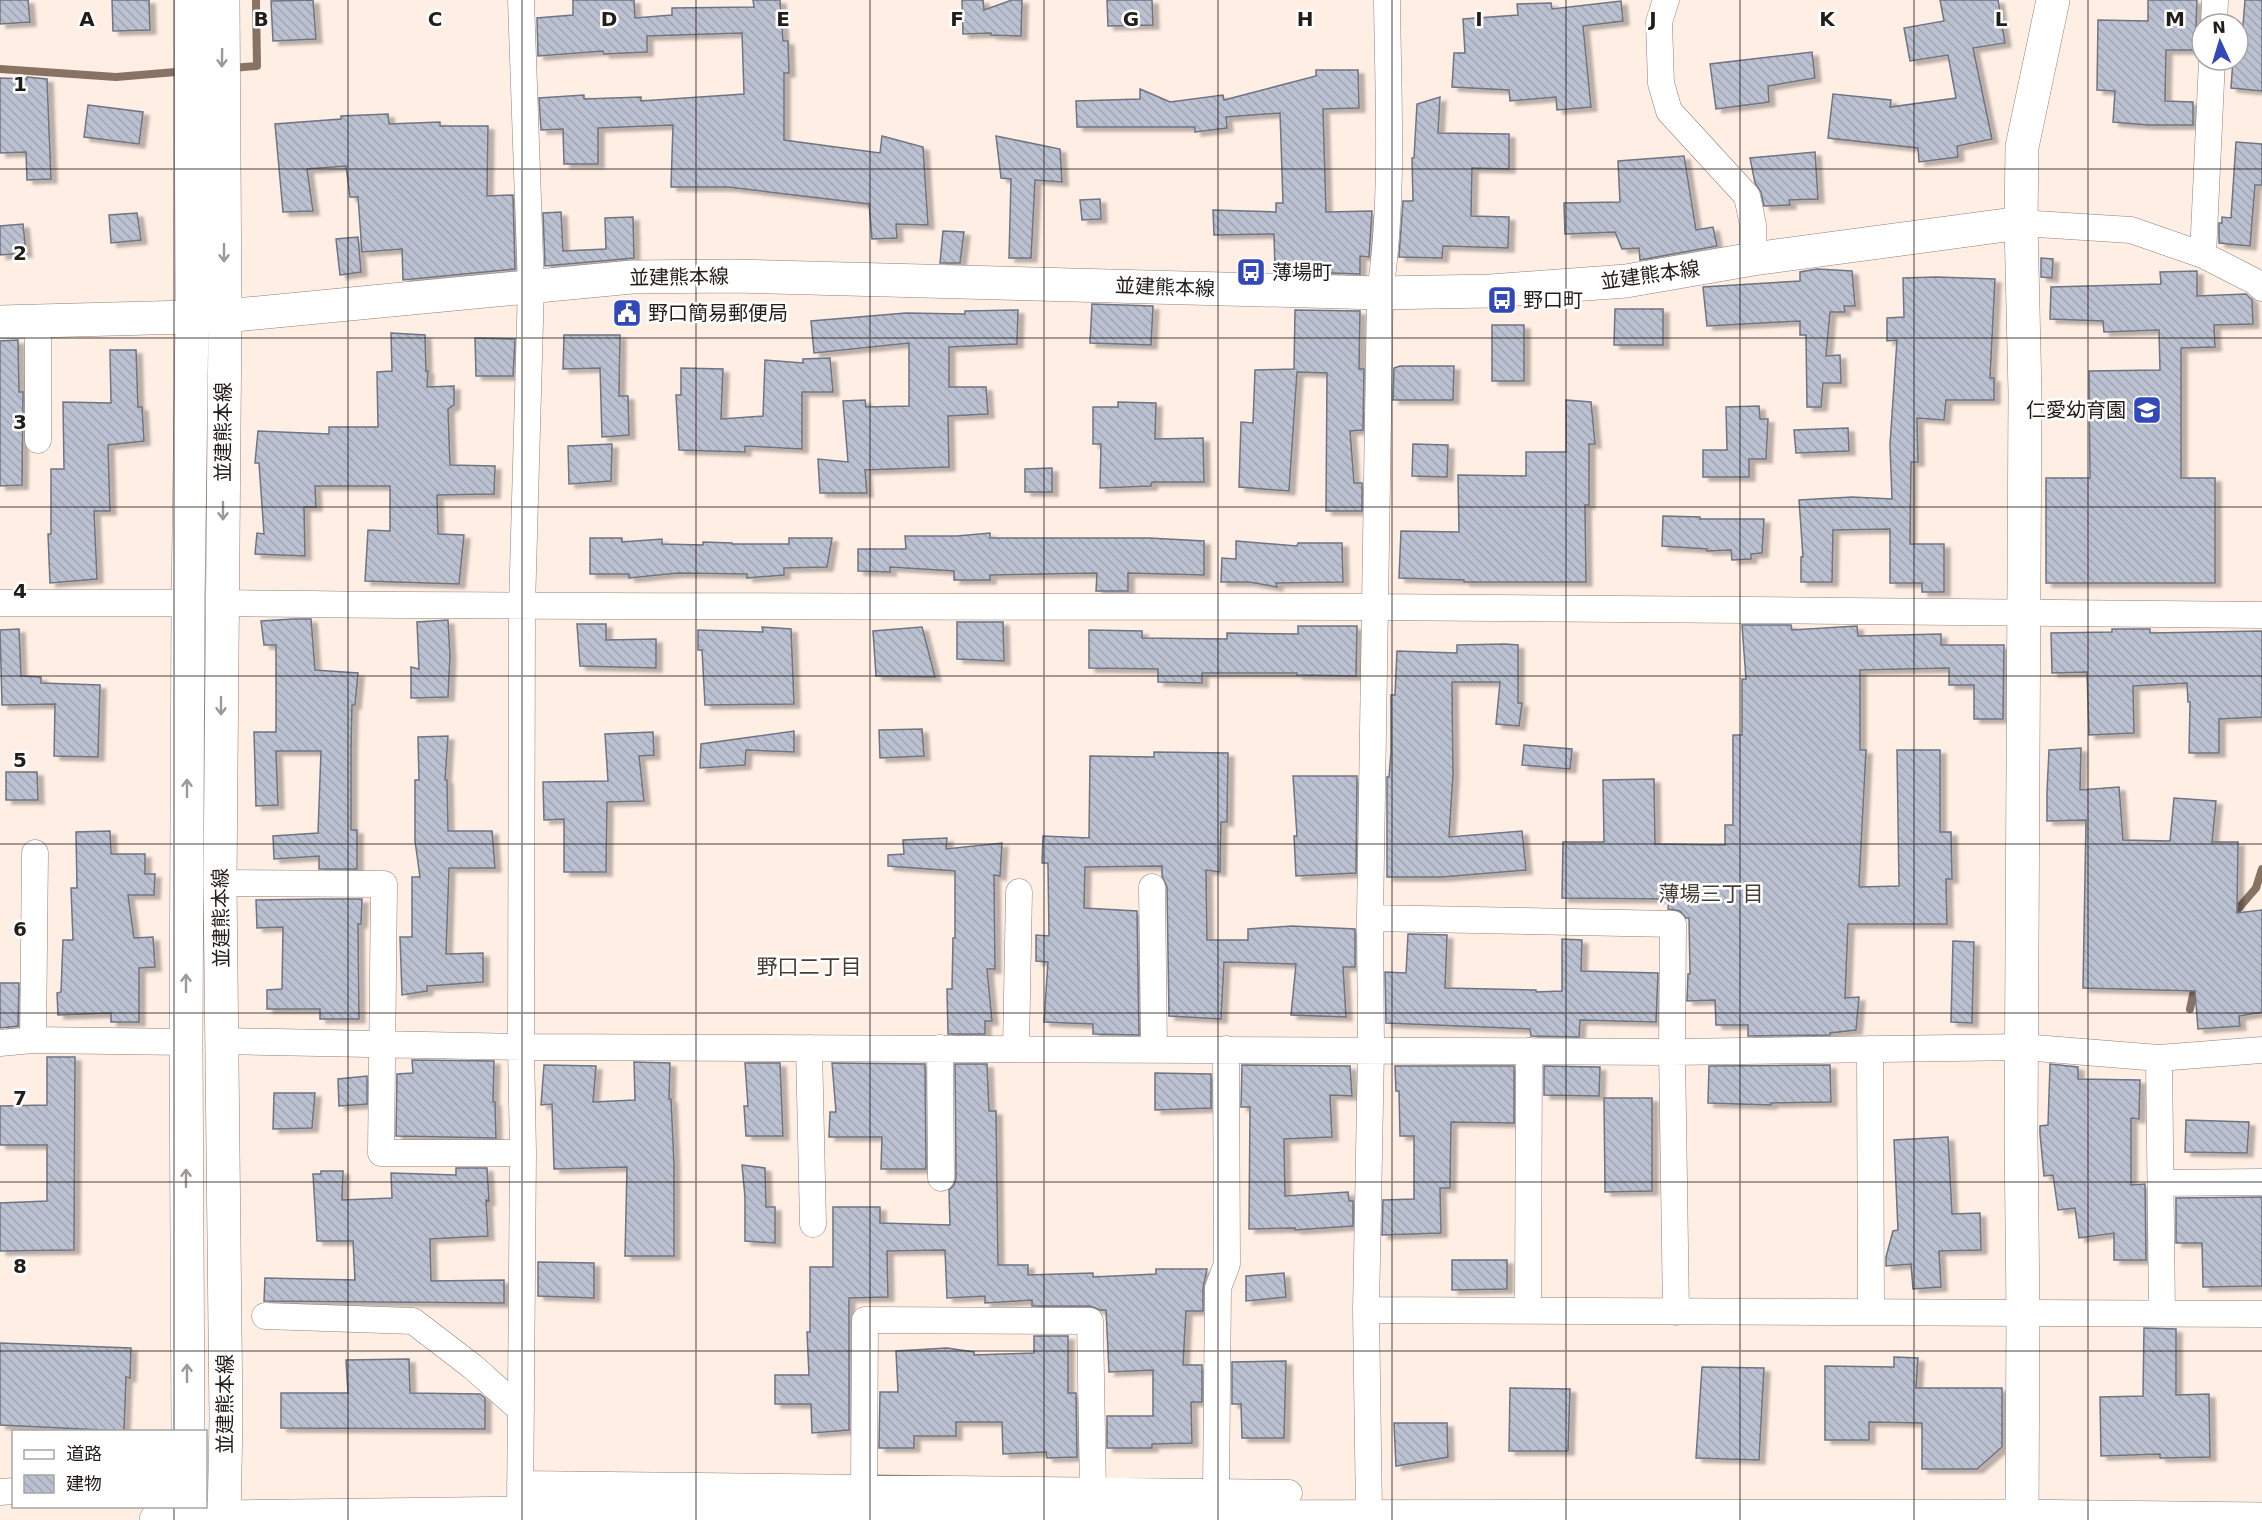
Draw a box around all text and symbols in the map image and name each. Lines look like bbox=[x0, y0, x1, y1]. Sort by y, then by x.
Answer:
text: A bbox=[79, 7, 95, 31]
text: B bbox=[253, 7, 269, 31]
text: C bbox=[428, 7, 442, 31]
text: D bbox=[601, 7, 617, 31]
text: E bbox=[776, 7, 790, 31]
text: F bbox=[950, 7, 964, 31]
text: G bbox=[1123, 7, 1139, 31]
text: H bbox=[1297, 7, 1313, 31]
text: I bbox=[1475, 7, 1483, 31]
text: J bbox=[1647, 7, 1657, 31]
text: K bbox=[1819, 7, 1836, 31]
text: L bbox=[1995, 7, 2008, 31]
text: M bbox=[2165, 7, 2185, 31]
north arrow bbox=[2190, 12, 2250, 72]
text: N bbox=[2212, 18, 2226, 37]
one-way arrow bbox=[216, 48, 228, 68]
text: 1 bbox=[13, 72, 27, 96]
text: 2 bbox=[13, 241, 27, 265]
one-way arrow bbox=[218, 243, 230, 263]
bus stop icon: 薄場町 bbox=[1235, 256, 1267, 288]
street label: 並建熊本線 bbox=[1599, 256, 1701, 294]
place label: 薄場町 bbox=[1272, 260, 1332, 284]
street label: 並建熊本線 bbox=[629, 264, 729, 290]
street label: 並建熊本線 bbox=[1115, 273, 1215, 301]
bus stop icon: 野口町 bbox=[1486, 284, 1518, 316]
place label: 野口町 bbox=[1523, 288, 1583, 312]
public building icon: 野口簡易郵便局 bbox=[611, 297, 643, 329]
place label: 野口簡易郵便局 bbox=[648, 301, 788, 325]
street label: 並建熊本線 bbox=[211, 382, 235, 482]
school or university icon: 仁愛幼育園 bbox=[2131, 394, 2163, 426]
place label: 仁愛幼育園 bbox=[2026, 398, 2126, 422]
text: 3 bbox=[13, 410, 27, 434]
one-way arrow bbox=[217, 501, 229, 521]
text: 4 bbox=[13, 579, 27, 603]
one-way arrow bbox=[215, 696, 227, 716]
text: 5 bbox=[13, 748, 27, 772]
one-way arrow bbox=[181, 779, 193, 799]
street label: 並建熊本線 bbox=[208, 868, 234, 968]
district label: 薄場三丁目 bbox=[1659, 882, 1764, 906]
text: 6 bbox=[13, 917, 27, 941]
district label: 野口二丁目 bbox=[757, 955, 862, 979]
one-way arrow bbox=[180, 974, 192, 994]
text: 7 bbox=[13, 1086, 27, 1110]
one-way arrow bbox=[180, 1169, 192, 1189]
text: 8 bbox=[13, 1254, 27, 1278]
street label: 並建熊本線 bbox=[213, 1354, 237, 1454]
one-way arrow bbox=[181, 1364, 193, 1384]
legend bbox=[12, 1430, 207, 1508]
text: 道路 bbox=[66, 1443, 102, 1464]
text: 建物 bbox=[66, 1473, 102, 1494]

